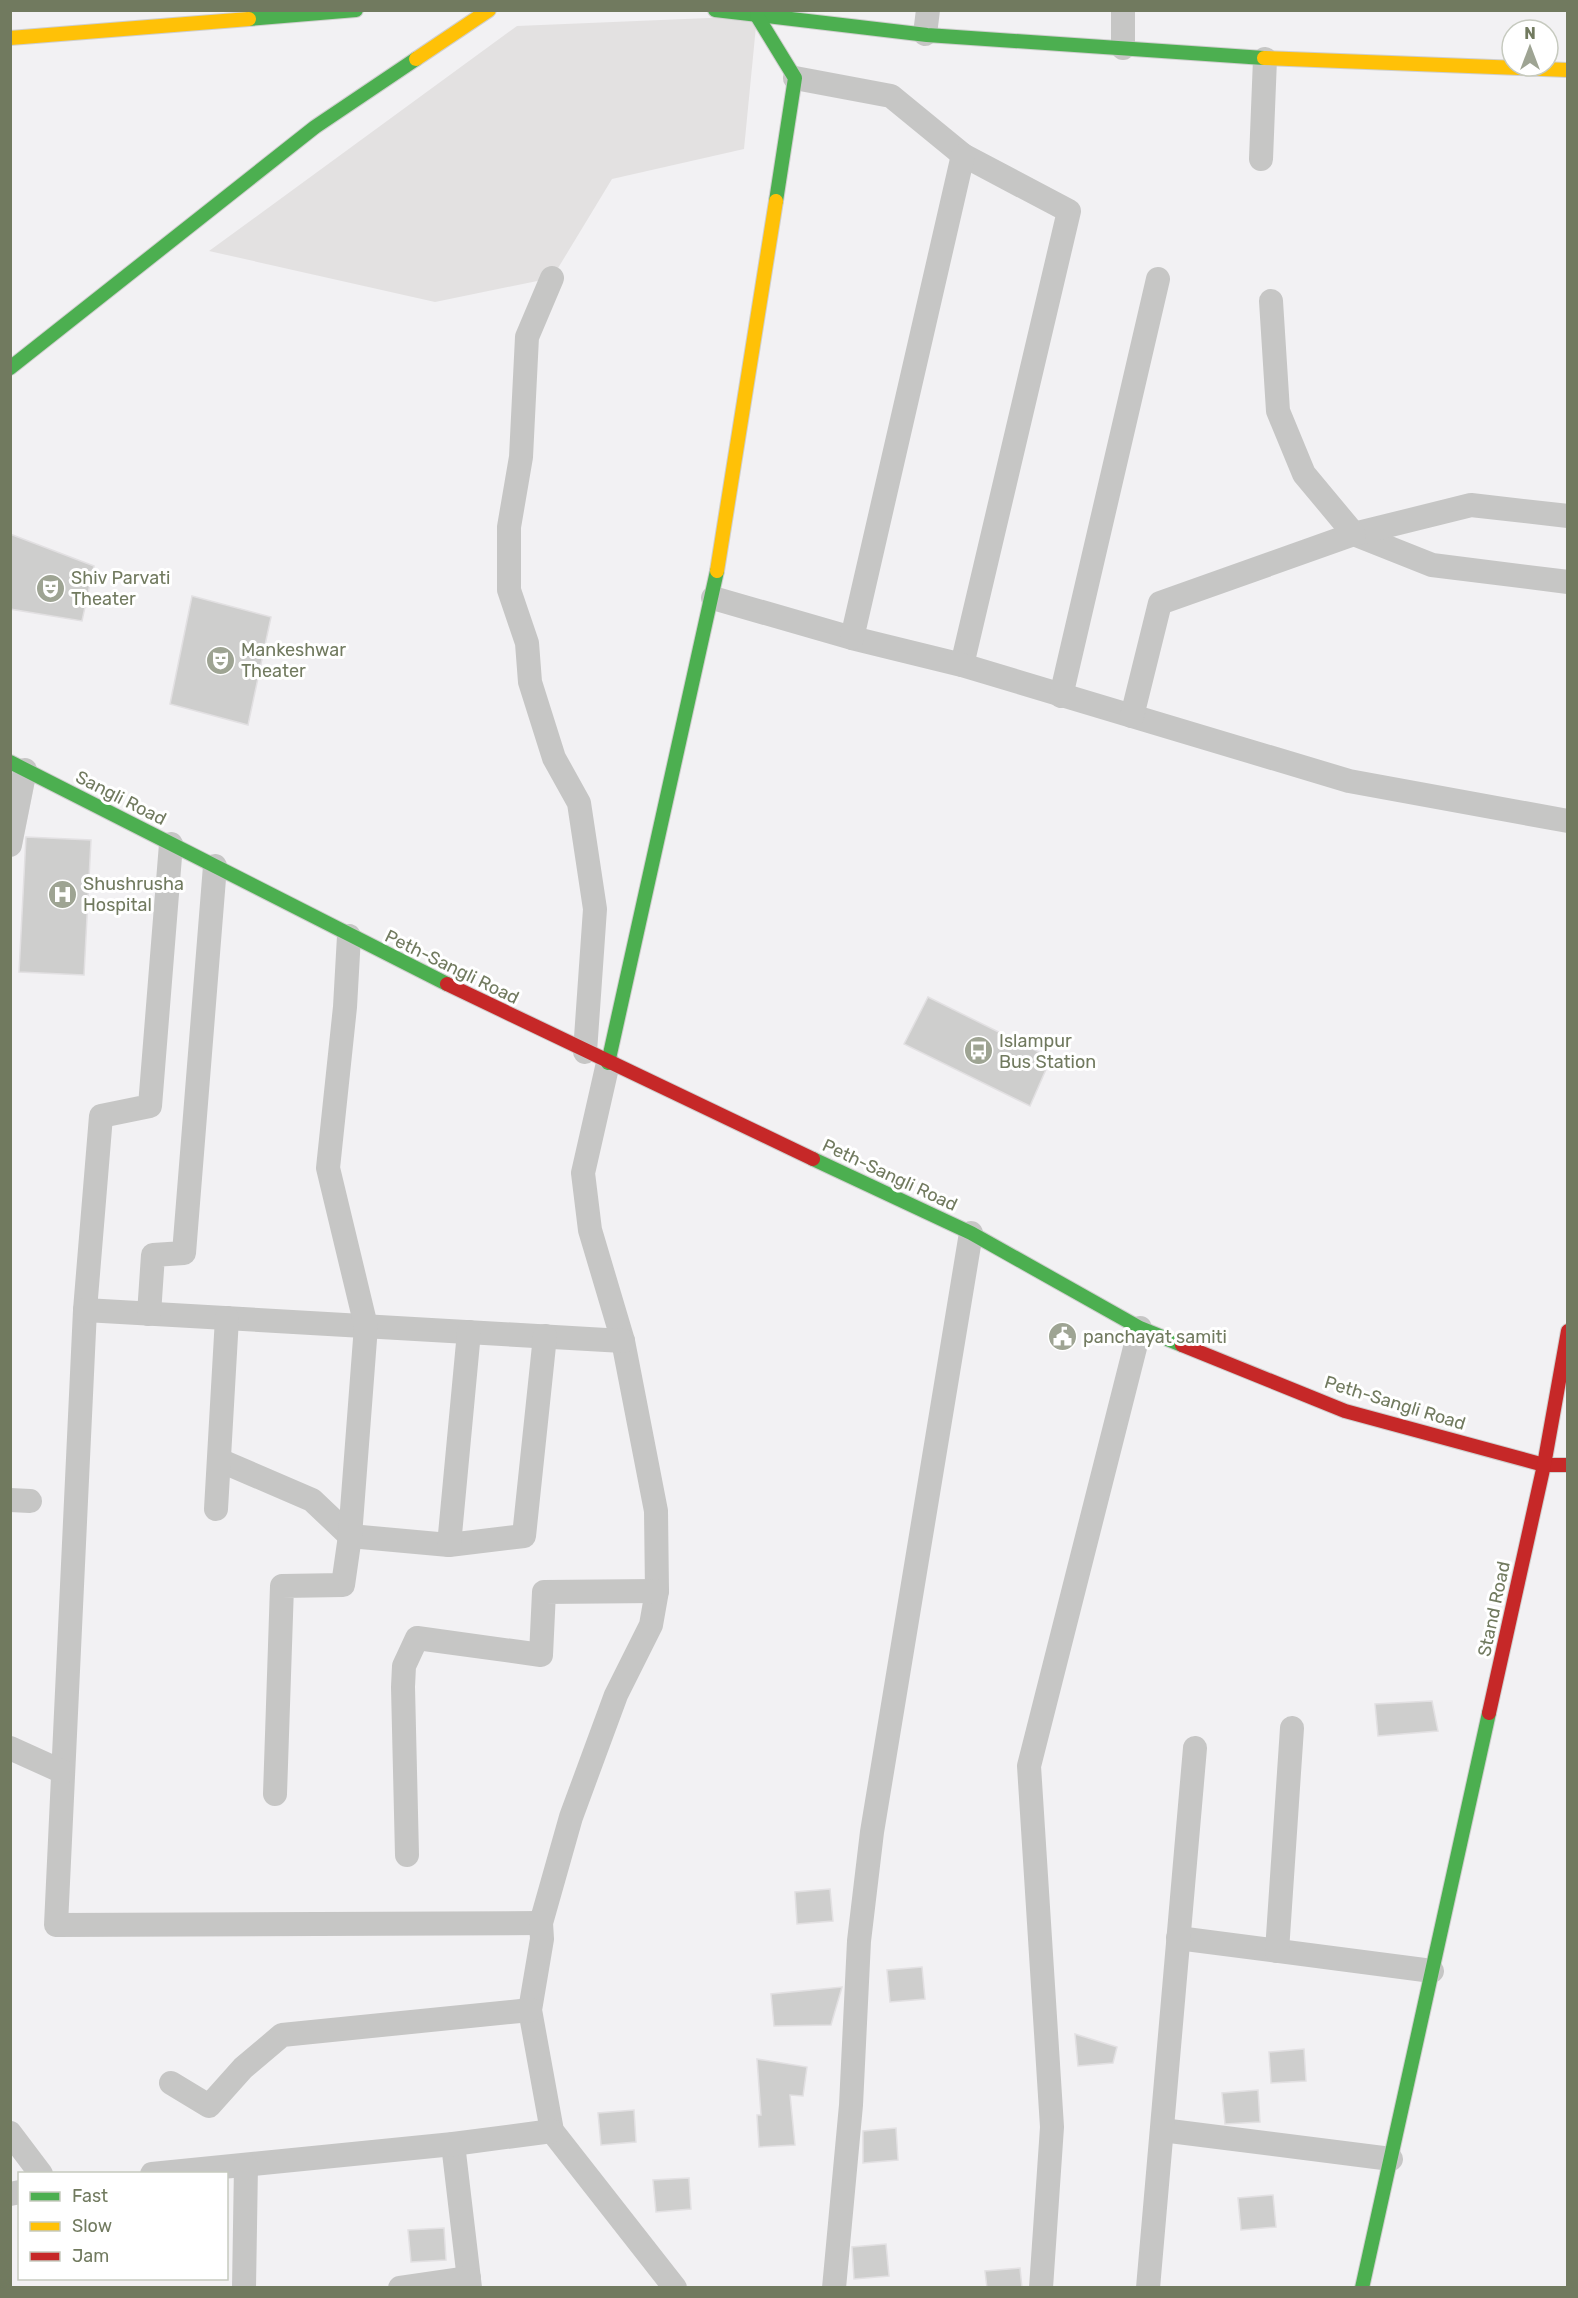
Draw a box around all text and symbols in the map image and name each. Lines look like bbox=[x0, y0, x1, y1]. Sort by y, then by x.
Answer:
north arrow bbox=[1500, 18, 1560, 78]
text: N bbox=[1524, 24, 1536, 43]
place label: Shiv Parvati Theater bbox=[71, 567, 170, 610]
theatre icon: Shiv Parvati Theater bbox=[34, 572, 66, 604]
place label: Mankeshwar Theater bbox=[241, 639, 346, 682]
theatre icon: Mankeshwar Theater bbox=[204, 644, 236, 676]
street label: Sangli Road bbox=[72, 766, 170, 830]
place label: Shushrusha Hospital bbox=[83, 873, 184, 916]
hospital icon: Shushrusha Hospital bbox=[46, 878, 78, 910]
street label: Peth-Sangli Road bbox=[381, 925, 523, 1009]
place label: Islampur Bus Station bbox=[999, 1030, 1096, 1073]
bus stop icon: Islampur Bus Station bbox=[962, 1035, 994, 1067]
street label: Peth-Sangli Road bbox=[819, 1134, 961, 1216]
public building icon: panchayat samiti bbox=[1046, 1321, 1078, 1353]
place label: panchayat samiti bbox=[1083, 1326, 1227, 1348]
street label: Peth-Sangli Road bbox=[1322, 1371, 1468, 1435]
street label: Stand Road bbox=[1473, 1559, 1515, 1659]
legend bbox=[18, 2172, 228, 2280]
text: Fast bbox=[72, 2185, 108, 2207]
text: Slow bbox=[72, 2215, 112, 2237]
text: Jam bbox=[72, 2245, 109, 2267]

